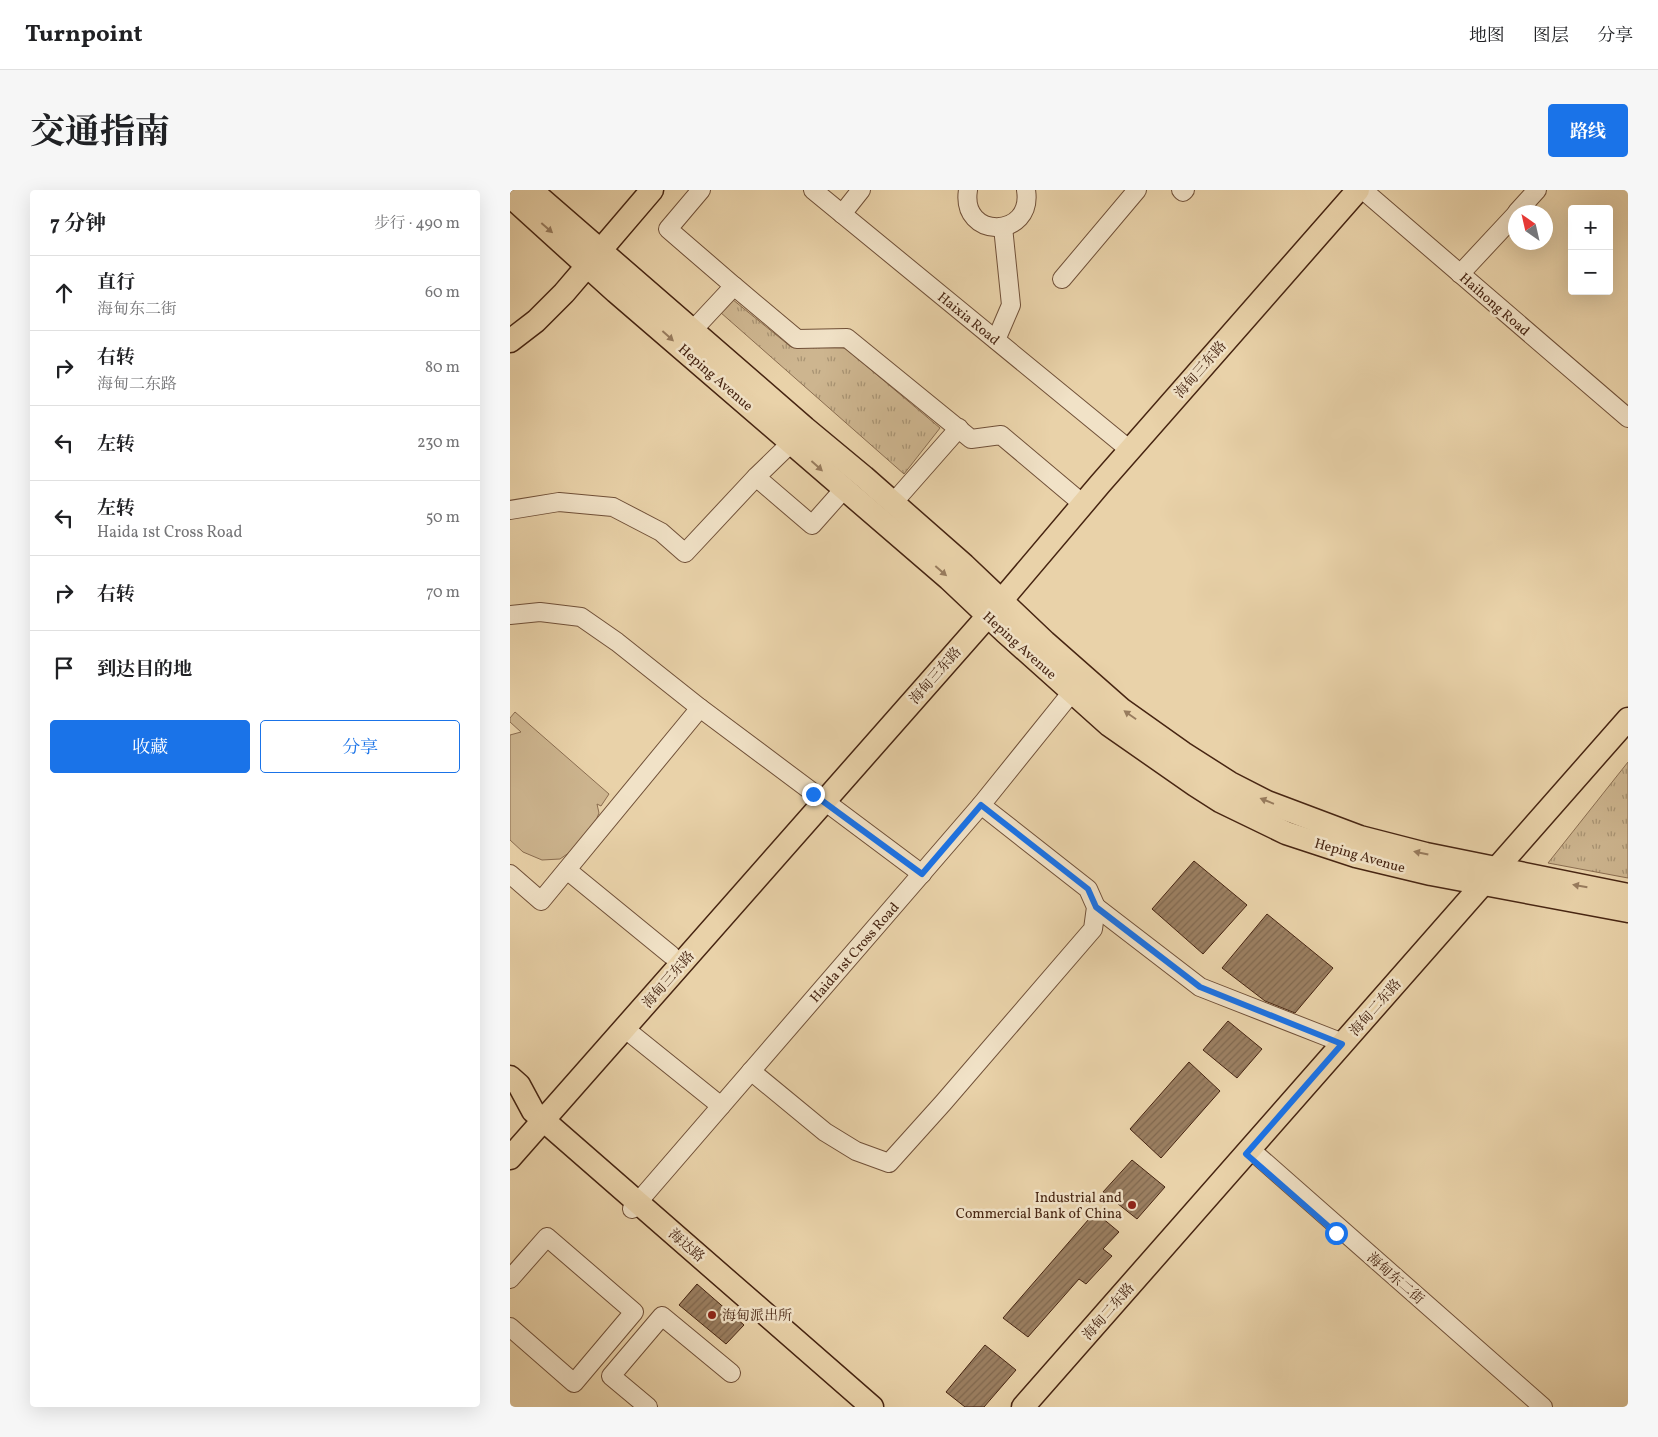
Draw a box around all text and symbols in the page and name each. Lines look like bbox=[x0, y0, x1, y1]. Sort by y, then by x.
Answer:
text: Turnpoint bbox=[25, 18, 143, 52]
text: 地图 bbox=[1469, 24, 1505, 49]
text: 图层 bbox=[1533, 24, 1569, 49]
text: 分享 bbox=[1597, 24, 1633, 49]
button: 路线 bbox=[1548, 104, 1628, 157]
text: 交通指南 bbox=[30, 110, 170, 158]
north arrow bbox=[1508, 205, 1553, 250]
map controls bbox=[1568, 205, 1613, 295]
button: + bbox=[1568, 205, 1613, 250]
text: 7 分钟 bbox=[50, 210, 106, 239]
text: 步行 · 490 m bbox=[374, 213, 460, 235]
one-way arrow bbox=[540, 223, 553, 234]
button: − bbox=[1568, 250, 1613, 295]
street label: Haihong Road bbox=[1455, 269, 1533, 341]
text: 直行 bbox=[97, 270, 135, 296]
icon: ahead bbox=[50, 279, 78, 307]
text: 60 m bbox=[425, 282, 460, 304]
street label: Haixia Road bbox=[933, 288, 1003, 350]
text: 海甸东二街 bbox=[97, 299, 177, 321]
one-way arrow bbox=[662, 330, 674, 341]
street label: 海甸三东路 bbox=[1171, 337, 1231, 403]
street label: Heping Avenue bbox=[673, 340, 757, 416]
text: 右转 bbox=[97, 345, 135, 371]
icon: right bbox=[50, 354, 78, 382]
text: 80 m bbox=[425, 357, 460, 379]
text: 海甸二东路 bbox=[97, 374, 177, 396]
icon: left bbox=[50, 429, 78, 457]
text: 左转 bbox=[97, 432, 135, 458]
text: 230 m bbox=[417, 432, 460, 454]
one-way arrow bbox=[811, 460, 824, 471]
text: 左转 bbox=[97, 496, 135, 522]
icon: left bbox=[50, 504, 78, 532]
text: 50 m bbox=[426, 507, 460, 529]
text: Haida 1st Cross Road bbox=[97, 522, 243, 544]
one-way arrow bbox=[934, 565, 946, 577]
icon: right bbox=[50, 579, 78, 607]
text: 右转 bbox=[97, 582, 135, 608]
text: 70 m bbox=[426, 582, 460, 604]
street label: Heping Avenue bbox=[978, 608, 1060, 685]
street label: 海甸三东路 bbox=[906, 643, 966, 709]
icon: arrive bbox=[50, 654, 78, 682]
text: 到达目的地 bbox=[97, 657, 192, 683]
one-way arrow bbox=[1123, 710, 1137, 720]
button: 收藏 bbox=[50, 720, 250, 773]
button: 分享 bbox=[260, 720, 460, 773]
route end bbox=[802, 783, 825, 806]
one-way arrow bbox=[1259, 797, 1274, 805]
street label: Heping Avenue bbox=[1312, 834, 1407, 879]
one-way arrow bbox=[1413, 848, 1429, 856]
one-way arrow bbox=[1572, 881, 1588, 889]
street label: Haida 1st Cross Road bbox=[806, 899, 904, 1007]
street label: 海甸三东路 bbox=[639, 947, 699, 1013]
street label: 海甸二东路 bbox=[1346, 975, 1406, 1041]
place label: Industrial and Commercial Bank of China bbox=[956, 1189, 1122, 1224]
marker: Industrial and Commercial Bank of China bbox=[1126, 1199, 1138, 1211]
route start bbox=[1325, 1222, 1348, 1245]
street label: 海达路 bbox=[664, 1225, 708, 1267]
street label: 海甸东二街 bbox=[1362, 1249, 1428, 1309]
street label: 海甸二东路 bbox=[1079, 1279, 1139, 1345]
place label: 海甸派出所 bbox=[722, 1307, 792, 1326]
marker: 海甸派出所 bbox=[706, 1309, 718, 1321]

